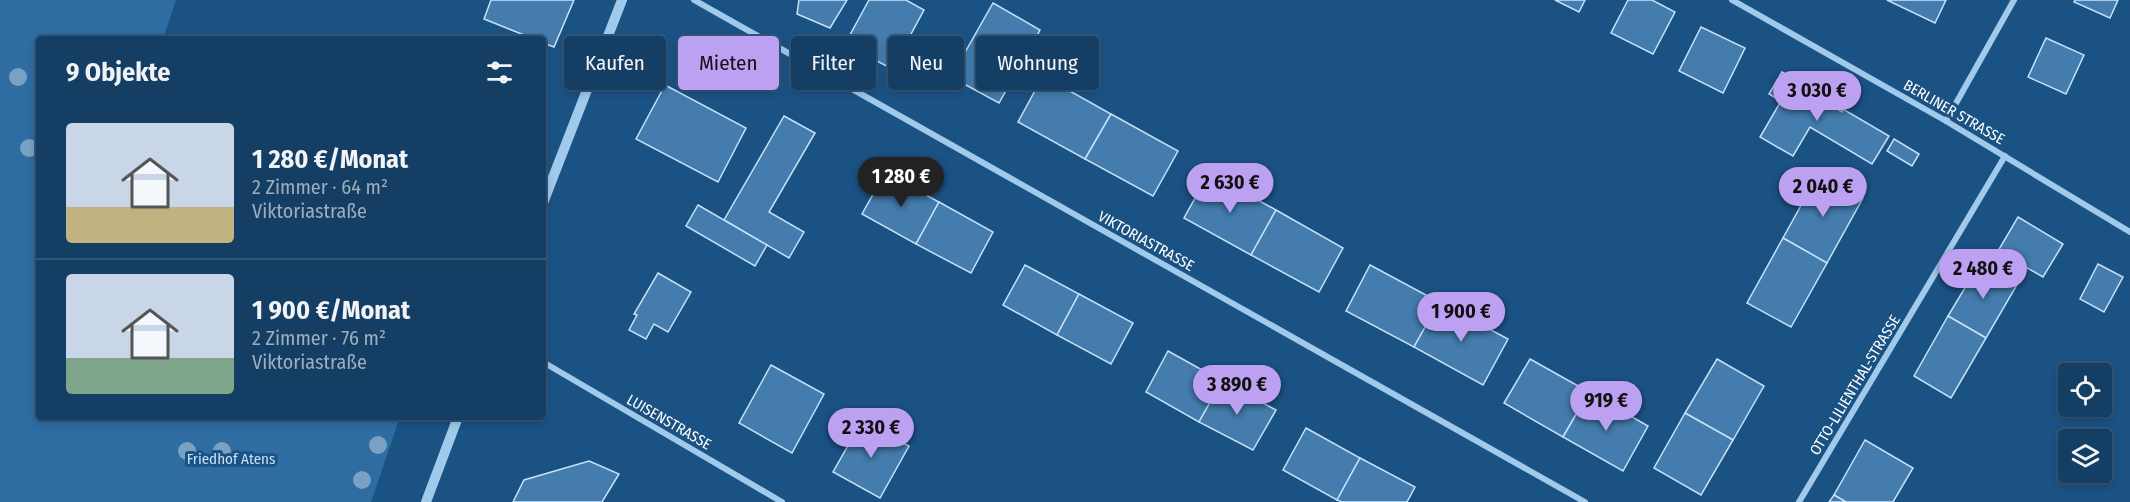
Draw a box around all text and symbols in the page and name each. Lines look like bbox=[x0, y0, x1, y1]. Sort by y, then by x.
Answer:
chip: Kaufen bbox=[564, 36, 666, 90]
chip: Mieten bbox=[678, 36, 779, 90]
chip: Filter bbox=[791, 36, 876, 90]
chip: Neu bbox=[888, 36, 964, 90]
chip: Wohnung bbox=[976, 36, 1099, 90]
icon: filters bbox=[483, 56, 516, 89]
text: 9 Objekte bbox=[66, 57, 170, 88]
pin: 3 030 € bbox=[1762, 71, 1872, 122]
street label: BERLINER STRASSE bbox=[1900, 76, 2008, 148]
text: 3 030 € bbox=[1787, 78, 1847, 102]
text: 1 280 €/Monat bbox=[252, 144, 408, 175]
icon: home bbox=[114, 147, 186, 219]
pin: 1 280 € bbox=[846, 157, 956, 208]
pin: 2 630 € bbox=[1175, 163, 1285, 214]
text: 1 280 € bbox=[872, 164, 930, 188]
pin: 2 040 € bbox=[1768, 167, 1878, 218]
text: 2 630 € bbox=[1201, 170, 1259, 194]
text: 2 040 € bbox=[1793, 174, 1853, 198]
text: 2 Zimmer · 64 m² bbox=[252, 175, 388, 199]
text: Viktoriastraße bbox=[252, 199, 367, 223]
street label: VIKTORIASTRASSE bbox=[1095, 207, 1197, 275]
pin: 2 480 € bbox=[1928, 249, 2038, 300]
text: 2 480 € bbox=[1953, 256, 2013, 280]
pin: 1 900 € bbox=[1406, 292, 1516, 343]
text: 1 900 €/Monat bbox=[252, 295, 410, 326]
icon: home bbox=[114, 298, 186, 370]
text: 1 900 € bbox=[1431, 299, 1491, 323]
street label: OTTO-LILIENTHAL-STRASSE bbox=[1806, 312, 1904, 458]
text: 2 Zimmer · 76 m² bbox=[252, 326, 386, 350]
text: Viktoriastraße bbox=[252, 350, 367, 374]
map controls bbox=[2058, 363, 2112, 483]
button: locate bbox=[2058, 363, 2112, 417]
pin: 3 890 € bbox=[1182, 365, 1292, 416]
text: 3 890 € bbox=[1207, 372, 1267, 396]
pin: 919 € bbox=[1564, 381, 1648, 432]
text: 919 € bbox=[1584, 388, 1628, 412]
street label: LUISENSTRASSE bbox=[624, 391, 714, 453]
pin: 2 330 € bbox=[816, 408, 926, 459]
text: 2 330 € bbox=[842, 415, 900, 439]
button: layers bbox=[2058, 429, 2112, 483]
park label: Friedhof Atens bbox=[187, 450, 275, 468]

